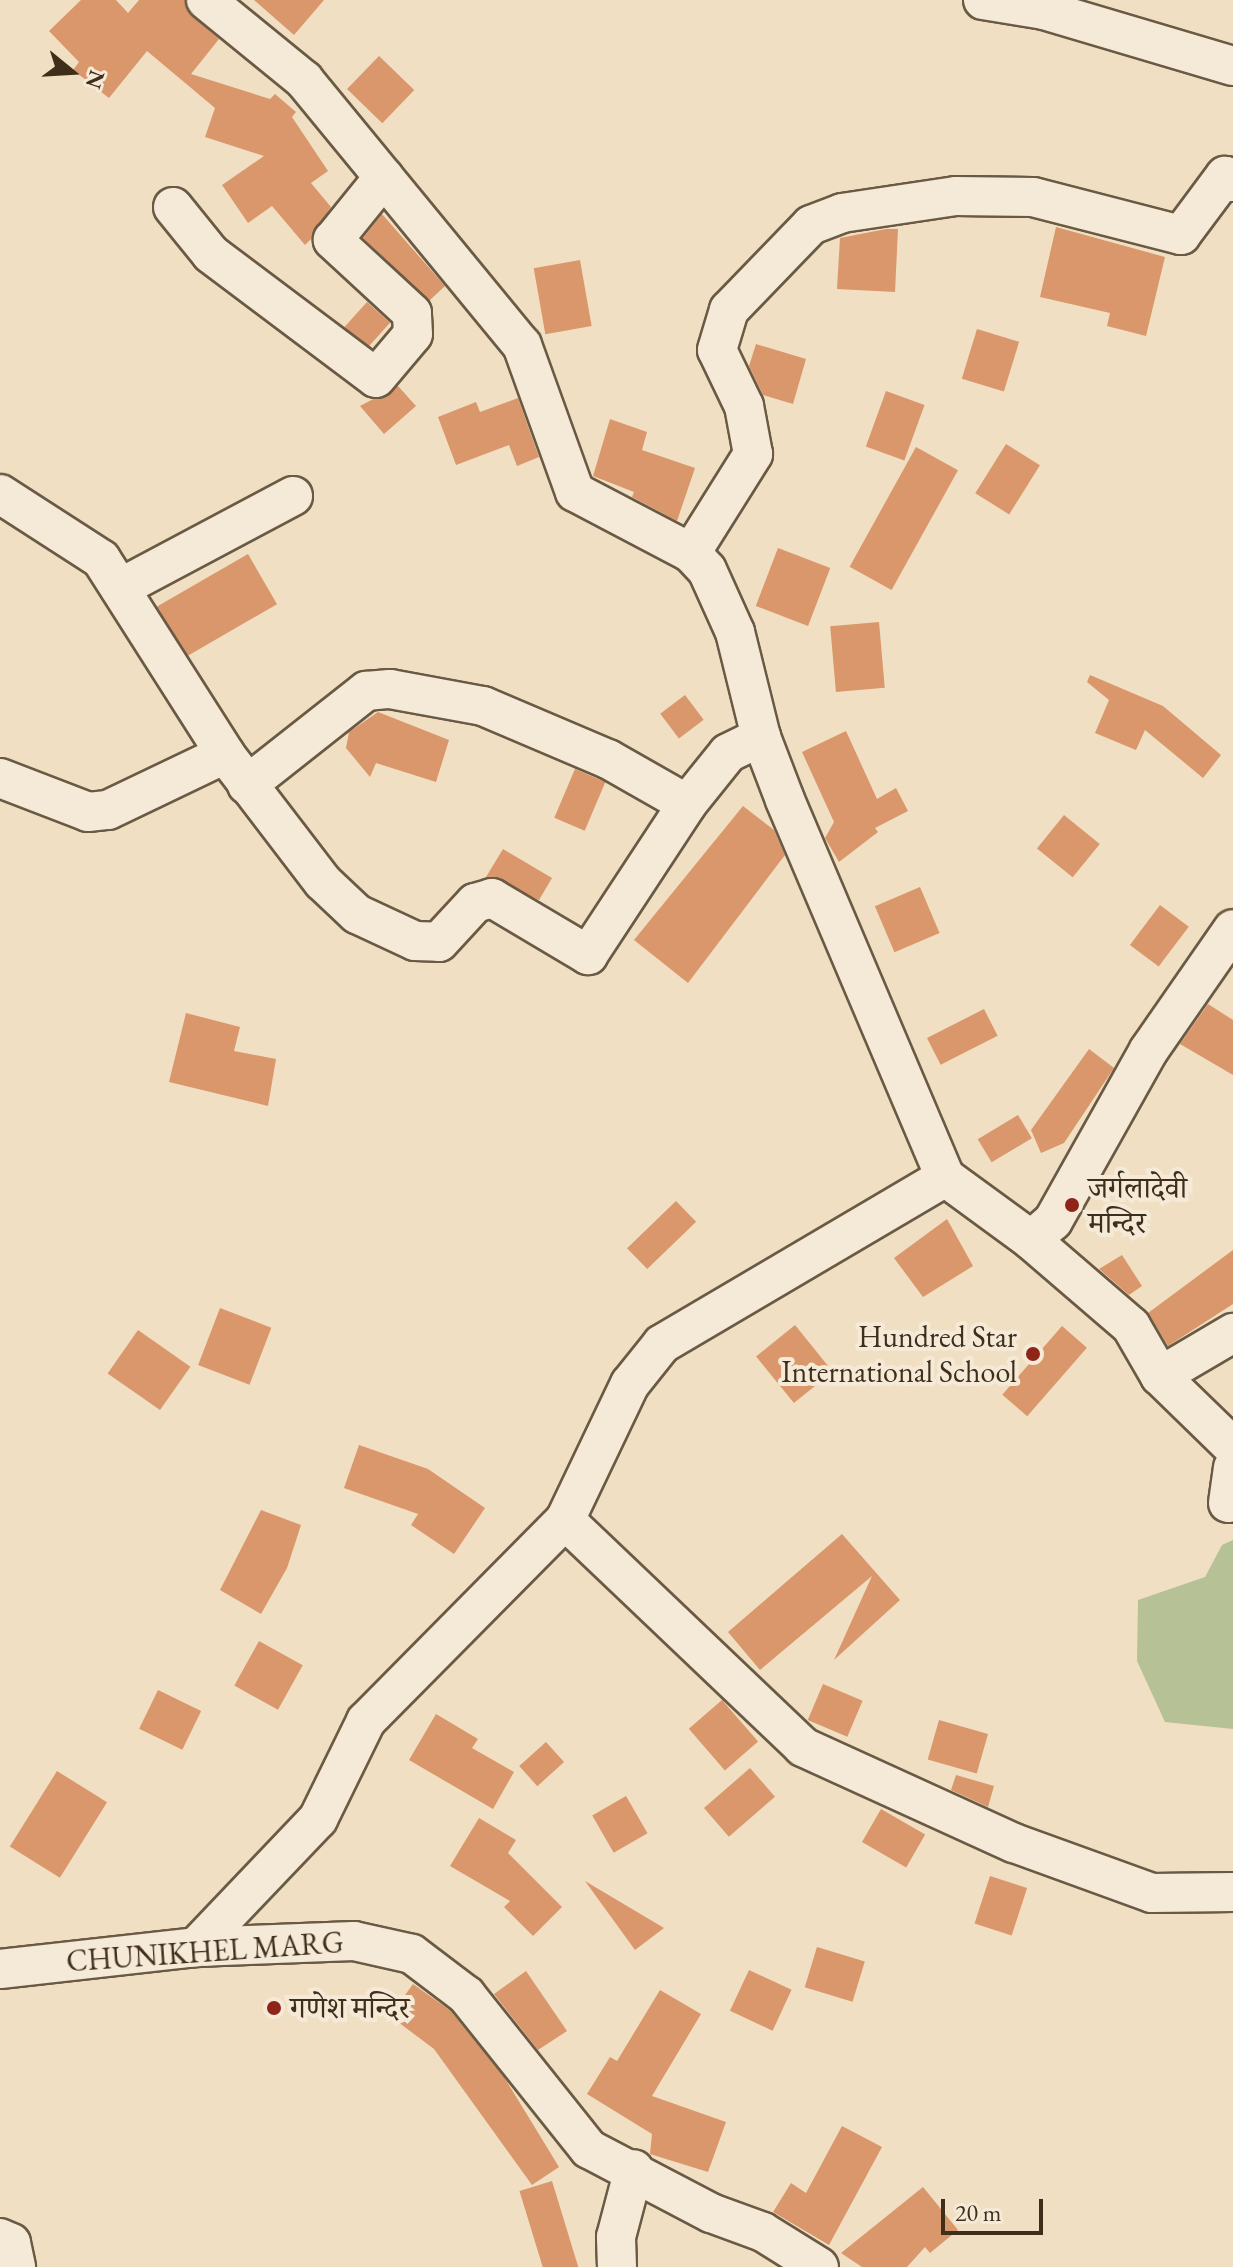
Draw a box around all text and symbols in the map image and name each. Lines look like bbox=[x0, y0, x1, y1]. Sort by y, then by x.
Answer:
north arrow bbox=[32, 32, 112, 112]
text: N bbox=[79, 67, 112, 93]
place label: जर्गलादेवी मन्दिर bbox=[1088, 1170, 1187, 1240]
marker: जर्गलादेवी मन्दिर bbox=[1063, 1196, 1081, 1214]
place label: Hundred Star International School bbox=[781, 1319, 1017, 1390]
marker: Hundred Star International School bbox=[1024, 1345, 1042, 1363]
street label: CHUNIKHEL MARG bbox=[65, 1924, 345, 1980]
place label: गणेश मन्दिर bbox=[290, 1990, 409, 2026]
marker: गणेश मन्दिर bbox=[265, 1999, 283, 2017]
scale bar bbox=[945, 2183, 1047, 2233]
text: 20 m bbox=[955, 2197, 1002, 2228]

